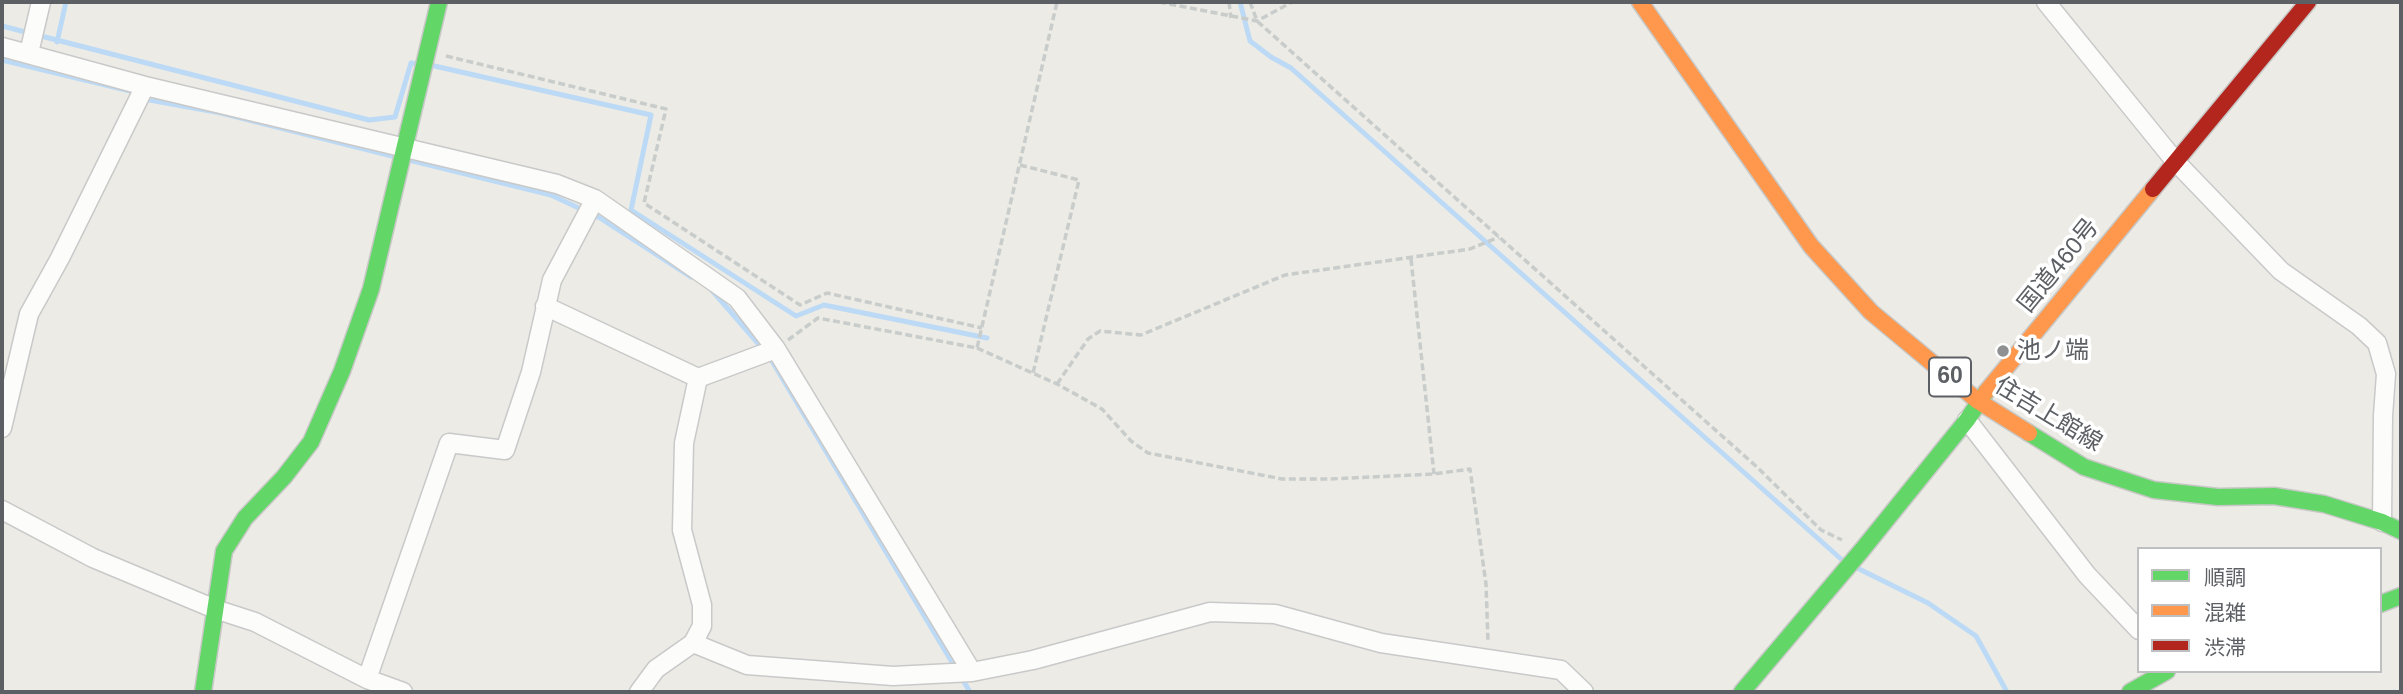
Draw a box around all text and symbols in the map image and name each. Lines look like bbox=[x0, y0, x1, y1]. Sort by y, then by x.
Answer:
street label: 国道460号 bbox=[2013, 213, 2105, 319]
place label: 池ノ端 bbox=[2017, 337, 2089, 365]
marker: 池ノ端 bbox=[1995, 343, 2011, 359]
road number: 60 bbox=[1929, 358, 1971, 396]
street label: 住吉上館線 bbox=[1989, 372, 2107, 458]
legend bbox=[2137, 547, 2382, 673]
text: 順調 bbox=[2204, 566, 2246, 589]
text: 混雑 bbox=[2204, 601, 2246, 624]
text: 渋滞 bbox=[2204, 636, 2246, 659]

